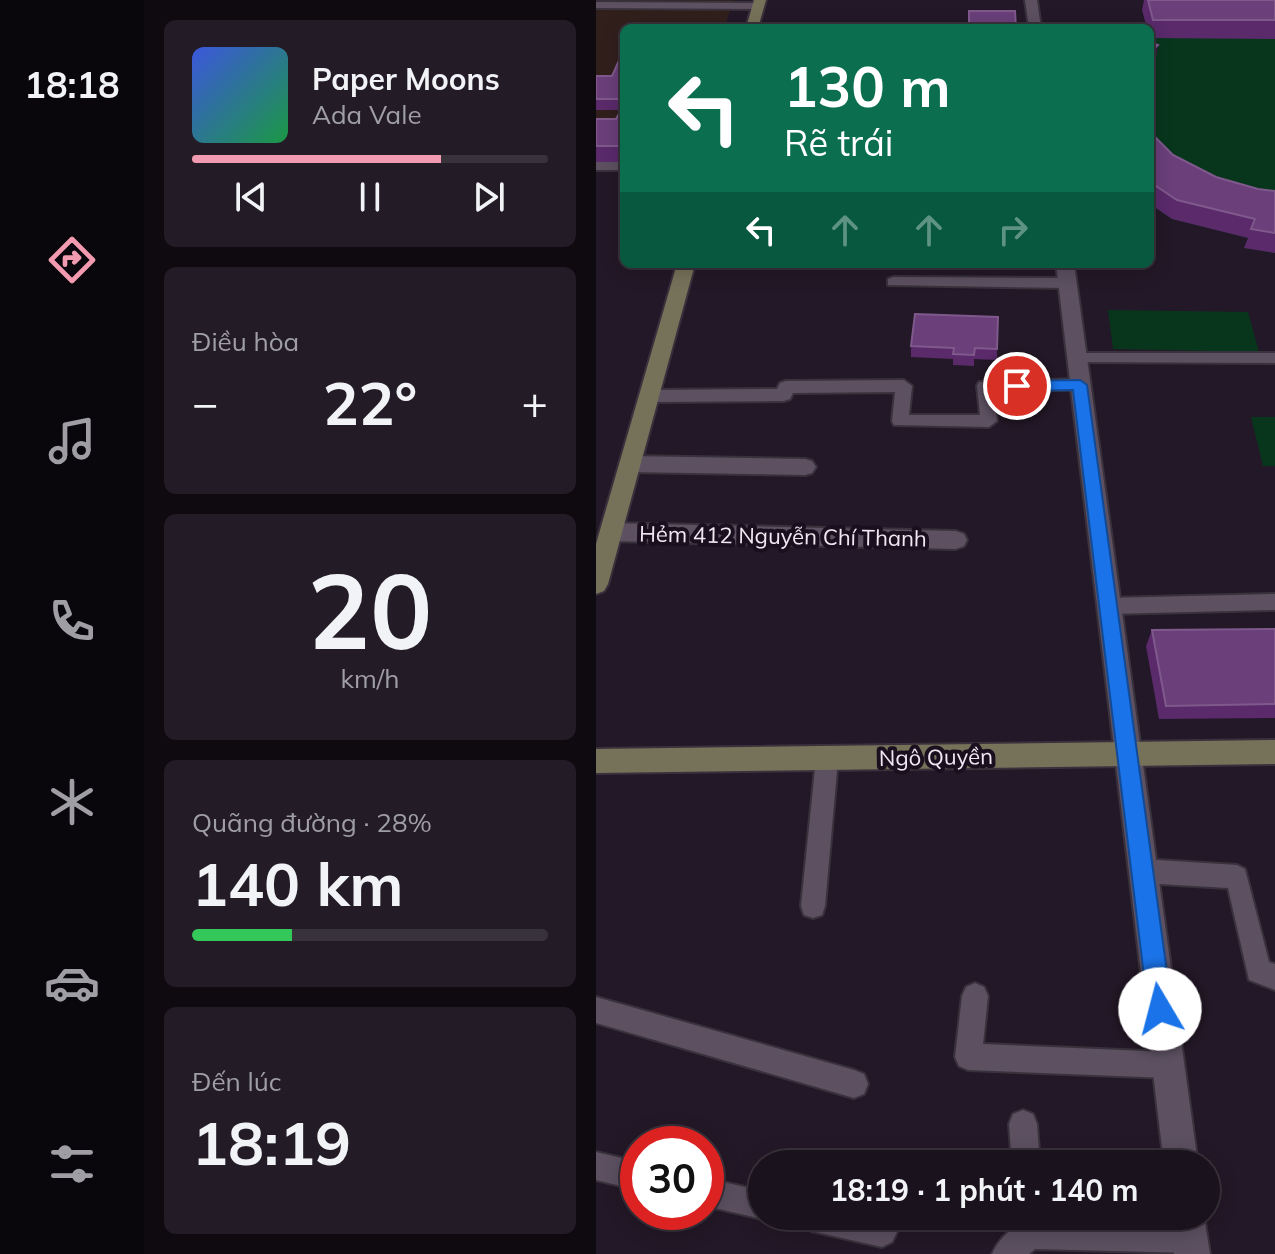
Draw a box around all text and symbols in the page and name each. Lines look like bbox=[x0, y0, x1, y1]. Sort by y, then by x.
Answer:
text: 130 m bbox=[784, 51, 951, 121]
icon: left bbox=[652, 56, 756, 160]
text: Paper Moons bbox=[312, 60, 500, 98]
text: 18:18 bbox=[24, 62, 120, 107]
text: Ada Vale bbox=[312, 98, 422, 131]
text: Rẽ trái bbox=[784, 120, 893, 165]
icon: previous bbox=[229, 175, 273, 219]
icon: pause bbox=[348, 175, 392, 219]
icon: next bbox=[467, 175, 511, 219]
icon: left bbox=[739, 208, 783, 252]
icon: ahead bbox=[823, 208, 867, 252]
icon: ahead bbox=[907, 208, 951, 252]
icon: right bbox=[991, 208, 1035, 252]
icon: directions bbox=[44, 232, 100, 288]
text: Điều hòa bbox=[192, 325, 299, 358]
pin bbox=[983, 352, 1051, 420]
icon: arrive bbox=[995, 364, 1039, 408]
text: 22° bbox=[323, 365, 417, 440]
text: − bbox=[192, 375, 218, 430]
text: + bbox=[522, 375, 548, 430]
icon: music bbox=[44, 413, 100, 469]
street label: Hẻm 412 Nguyễn Chí Thanh bbox=[639, 519, 927, 553]
text: 20 bbox=[308, 544, 432, 675]
icon: phone bbox=[44, 593, 100, 649]
text: km/h bbox=[341, 662, 399, 695]
street label: Ngô Quyền bbox=[879, 742, 993, 772]
icon: climate bbox=[44, 774, 100, 830]
text: Quãng đường · 28% bbox=[192, 806, 432, 839]
text: 140 km bbox=[192, 846, 404, 921]
icon: car bbox=[44, 955, 100, 1011]
position arrow bbox=[1118, 967, 1202, 1051]
text: Đến lúc bbox=[192, 1065, 282, 1098]
text: 18:19 bbox=[192, 1105, 351, 1180]
speed limit sign: 30 bbox=[620, 1126, 724, 1230]
icon: filters bbox=[44, 1136, 100, 1192]
text: 18:19 · 1 phút · 140 m bbox=[830, 1171, 1138, 1209]

